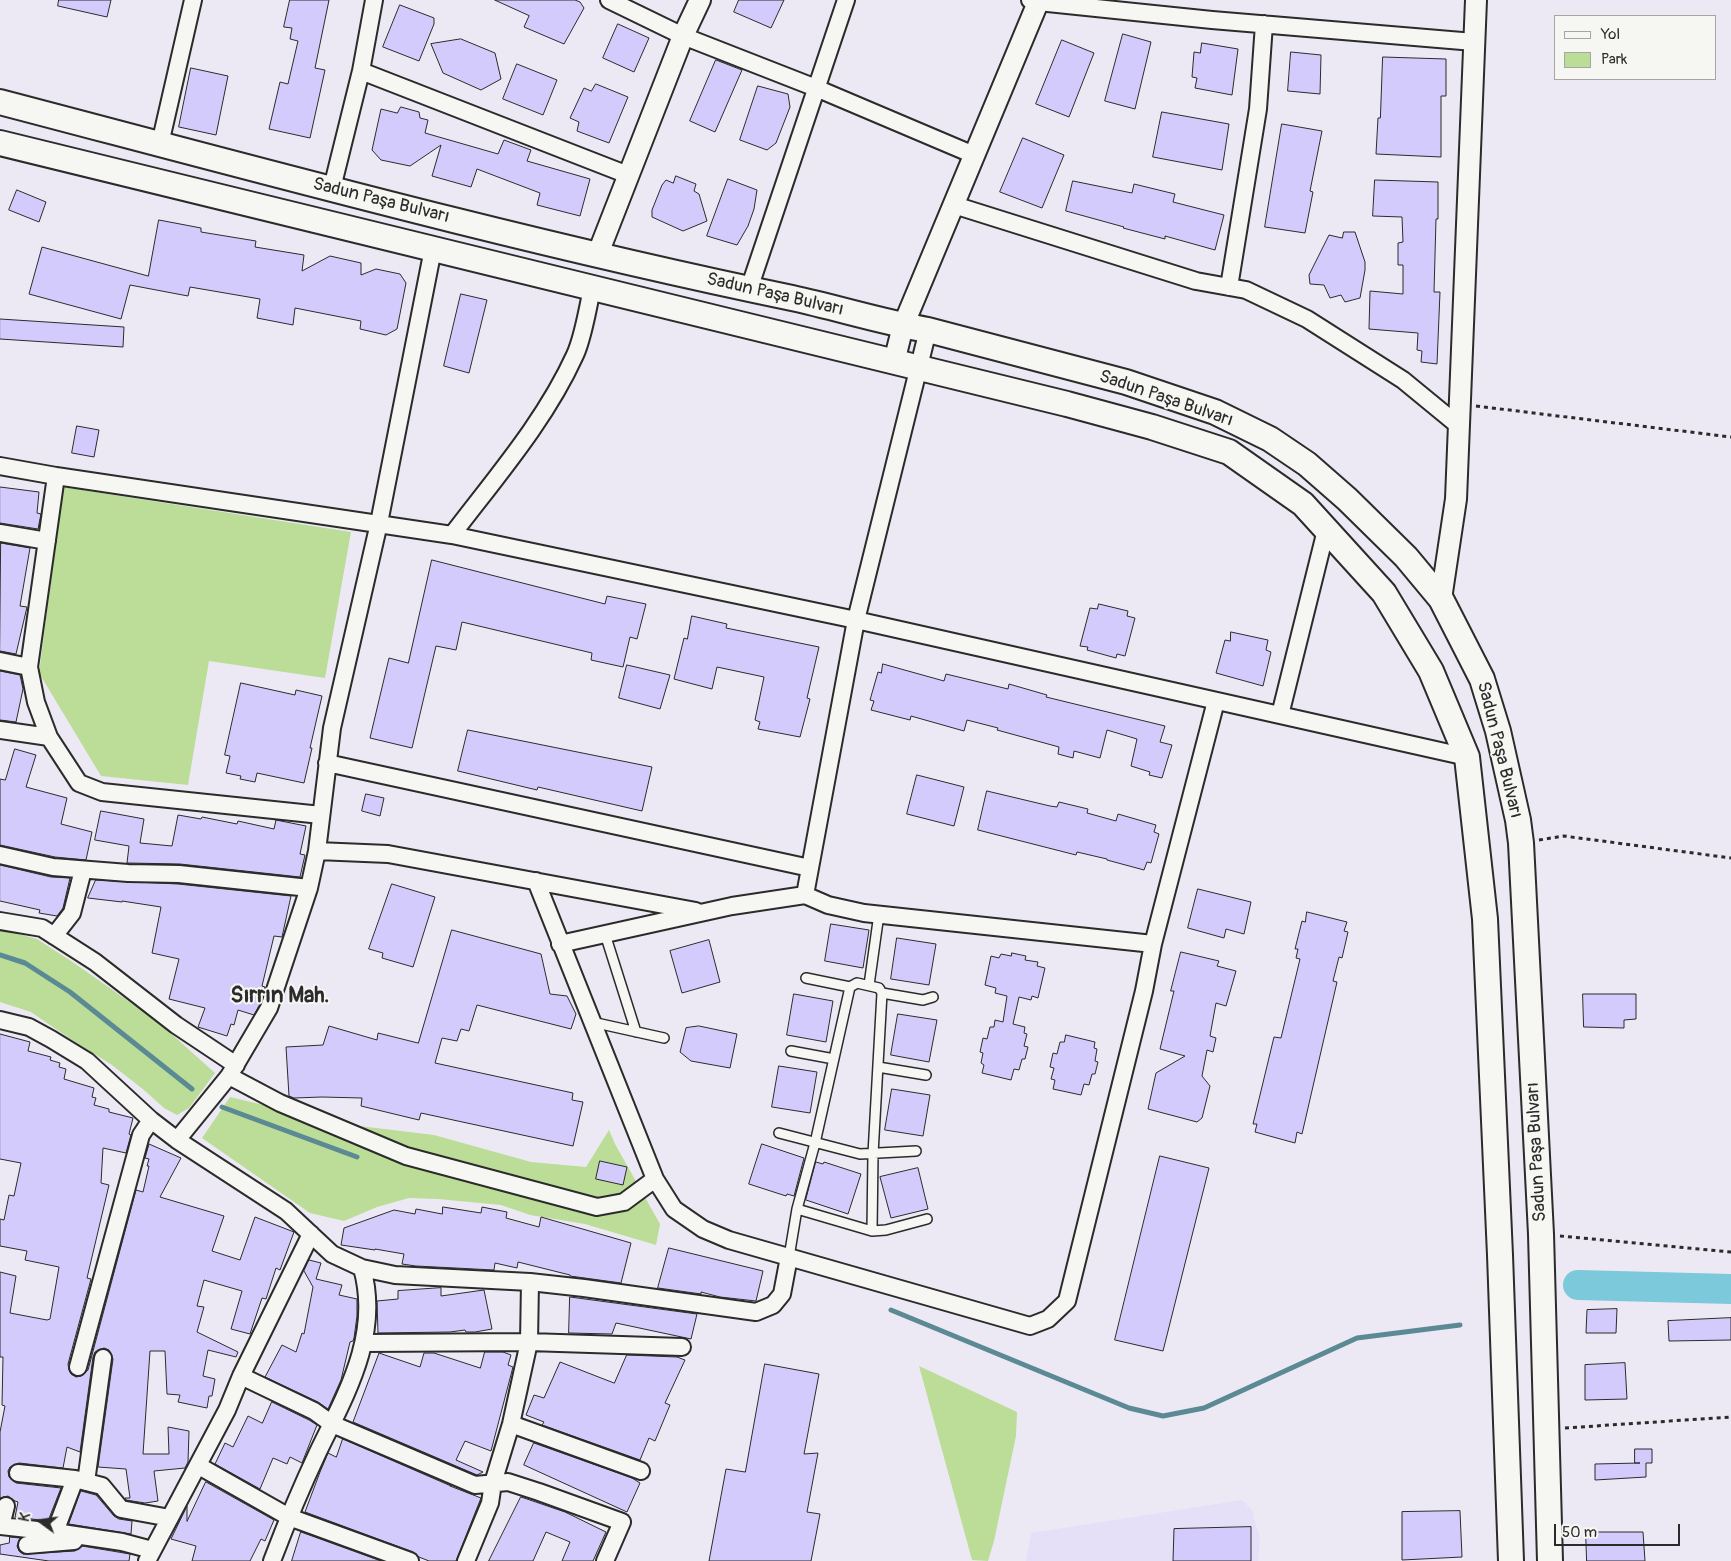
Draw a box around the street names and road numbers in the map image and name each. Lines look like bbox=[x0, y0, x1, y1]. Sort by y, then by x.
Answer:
street label: Sadun Paşa Bulvarı bbox=[310, 174, 452, 228]
street label: Sadun Paşa Bulvarı bbox=[704, 269, 846, 321]
street label: Sadun Paşa Bulvarı bbox=[1096, 366, 1236, 432]
street label: Sadun Paşa Bulvarı bbox=[1472, 679, 1526, 821]
street label: Sadun Paşa Bulvarı bbox=[1523, 1082, 1551, 1222]

